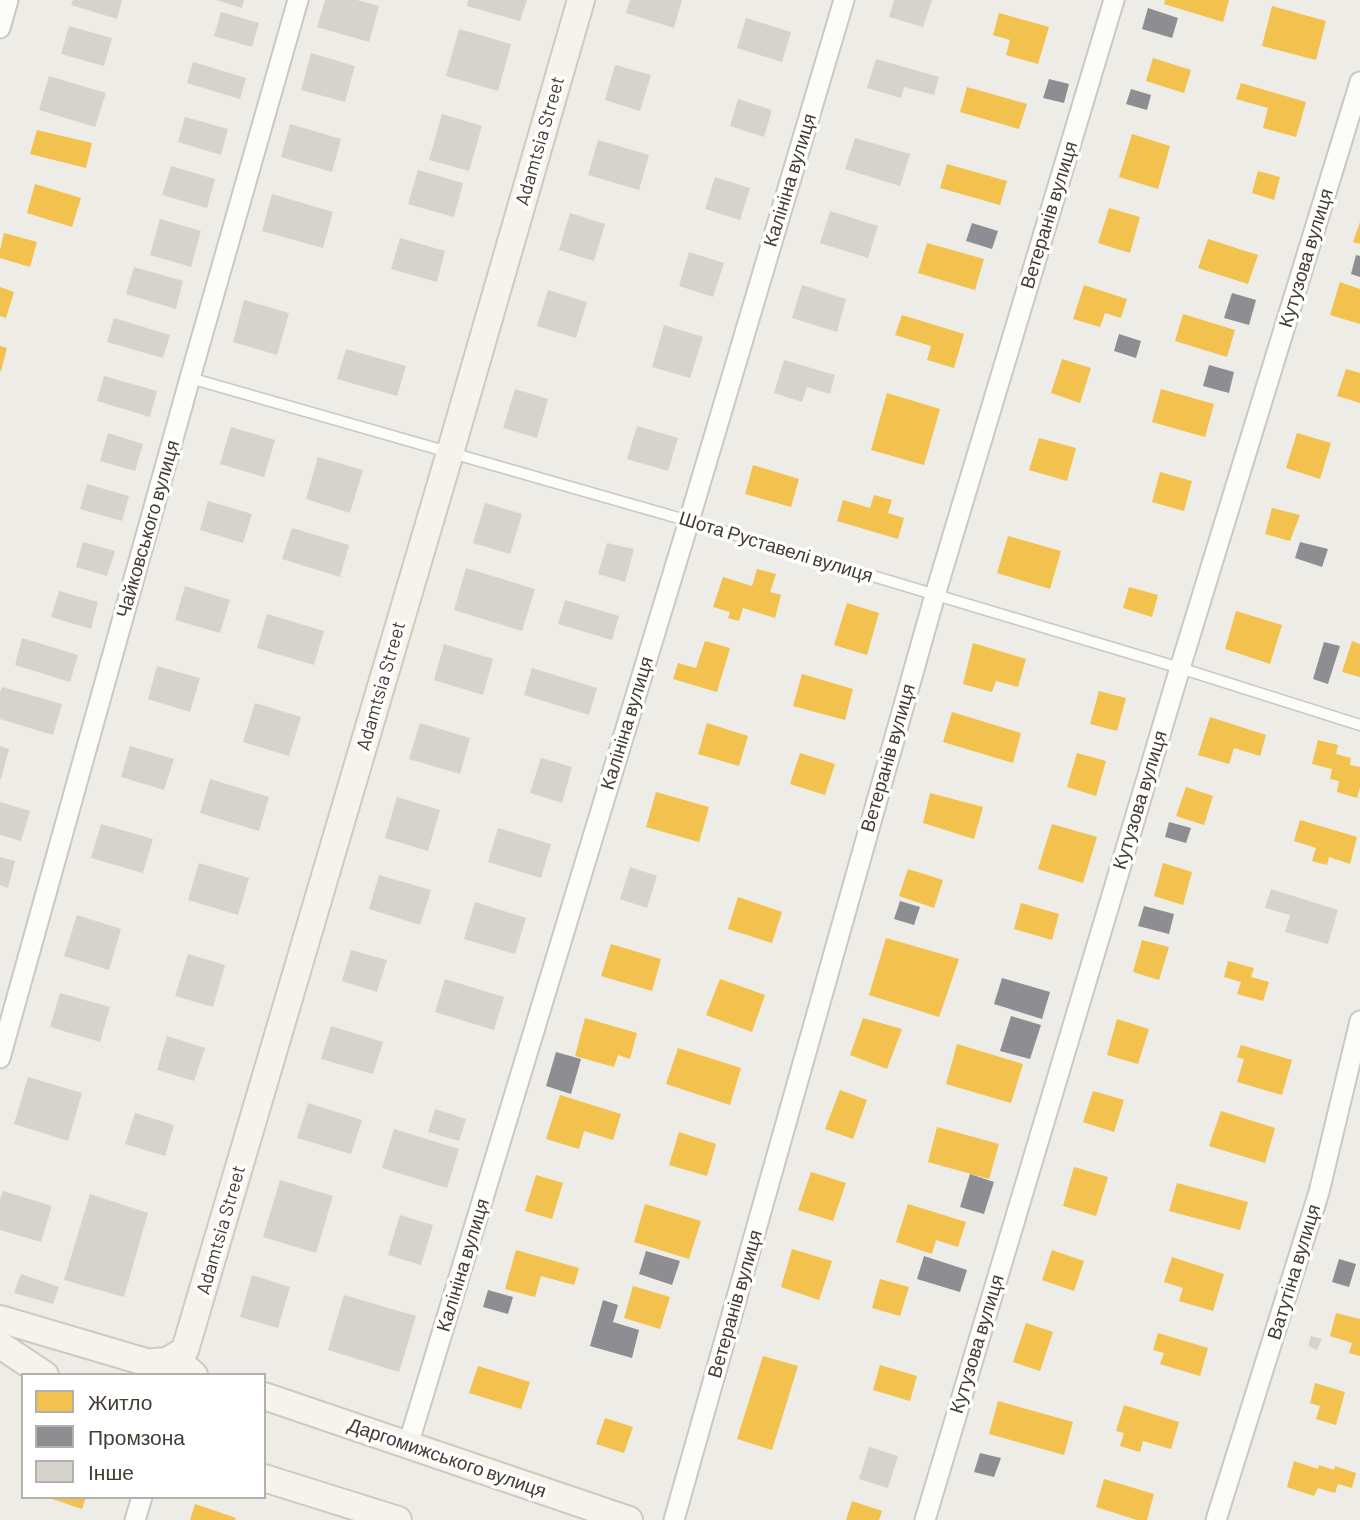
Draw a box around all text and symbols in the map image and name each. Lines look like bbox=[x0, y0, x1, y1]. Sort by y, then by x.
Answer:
street label: Adamtsia Street bbox=[511, 74, 569, 208]
street label: Калініна вулиця bbox=[759, 111, 821, 249]
street label: Ветеранів вулиця bbox=[1016, 138, 1082, 292]
street label: Кутузова вулиця bbox=[1274, 186, 1338, 330]
street label: Чайковського вулиця bbox=[112, 438, 184, 620]
street label: Шота Руставелі вулиця bbox=[676, 507, 876, 587]
street label: Adamtsia Street bbox=[352, 619, 410, 753]
street label: Калініна вулиця bbox=[596, 654, 658, 792]
street label: Ветеранів вулиця bbox=[856, 681, 920, 835]
street label: Кутузова вулиця bbox=[1108, 728, 1172, 872]
street label: Adamtsia Street bbox=[192, 1163, 250, 1297]
street label: Калініна вулиця bbox=[432, 1196, 494, 1334]
street label: Ватутіна вулиця bbox=[1263, 1201, 1325, 1343]
street label: Ветеранів вулиця bbox=[703, 1227, 767, 1381]
street label: Кутузова вулиця bbox=[945, 1272, 1009, 1416]
legend bbox=[21, 1373, 266, 1499]
text: Житло bbox=[88, 1389, 152, 1414]
street label: Даргомижського вулиця bbox=[345, 1413, 549, 1503]
text: Промзона bbox=[88, 1424, 185, 1449]
text: Інше bbox=[88, 1459, 134, 1484]

